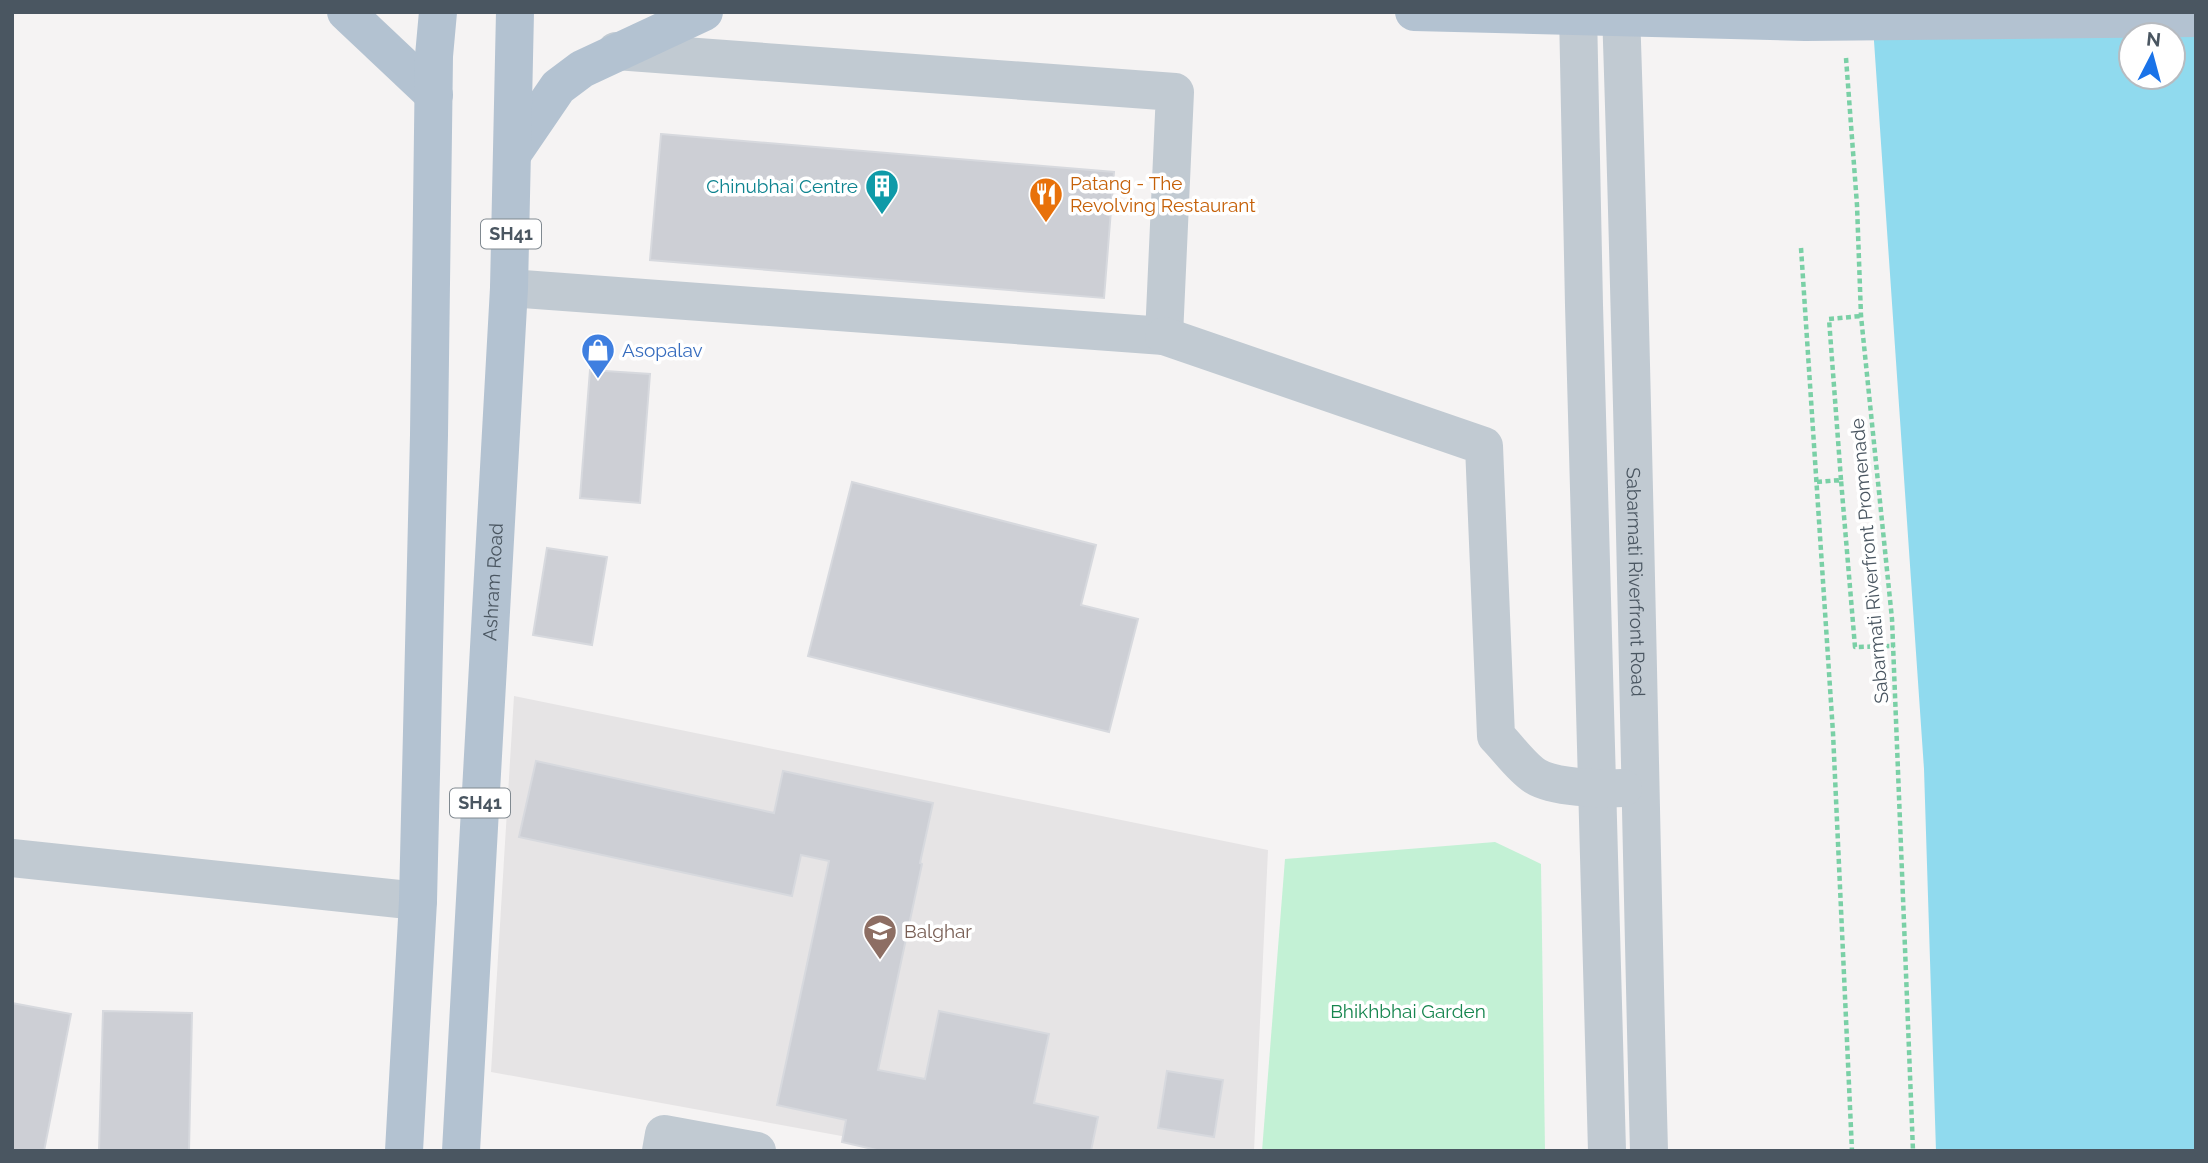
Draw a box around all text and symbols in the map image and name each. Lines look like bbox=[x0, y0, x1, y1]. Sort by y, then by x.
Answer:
north arrow bbox=[2117, 21, 2187, 91]
text: N bbox=[2145, 27, 2162, 51]
building icon: Chinubhai Centre bbox=[863, 167, 901, 216]
place label: Patang - The Revolving Restaurant bbox=[1070, 172, 1256, 216]
place label: Chinubhai Centre bbox=[706, 175, 858, 197]
restaurant icon: Patang - The Revolving Restaurant bbox=[1027, 175, 1065, 224]
road number: SH41 bbox=[481, 220, 541, 248]
shop icon: Asopalav bbox=[579, 331, 617, 380]
place label: Asopalav bbox=[622, 339, 703, 361]
street label: Sabarmati Riverfront Promenade bbox=[1846, 417, 1892, 705]
street label: Sabarmati Riverfront Road bbox=[1623, 467, 1650, 697]
street label: Ashram Road bbox=[478, 522, 507, 641]
road number: SH41 bbox=[450, 788, 510, 818]
school or university icon: Balghar bbox=[861, 912, 899, 961]
place label: Balghar bbox=[904, 920, 972, 942]
park label: Bhikhbhai Garden bbox=[1330, 1000, 1486, 1022]

